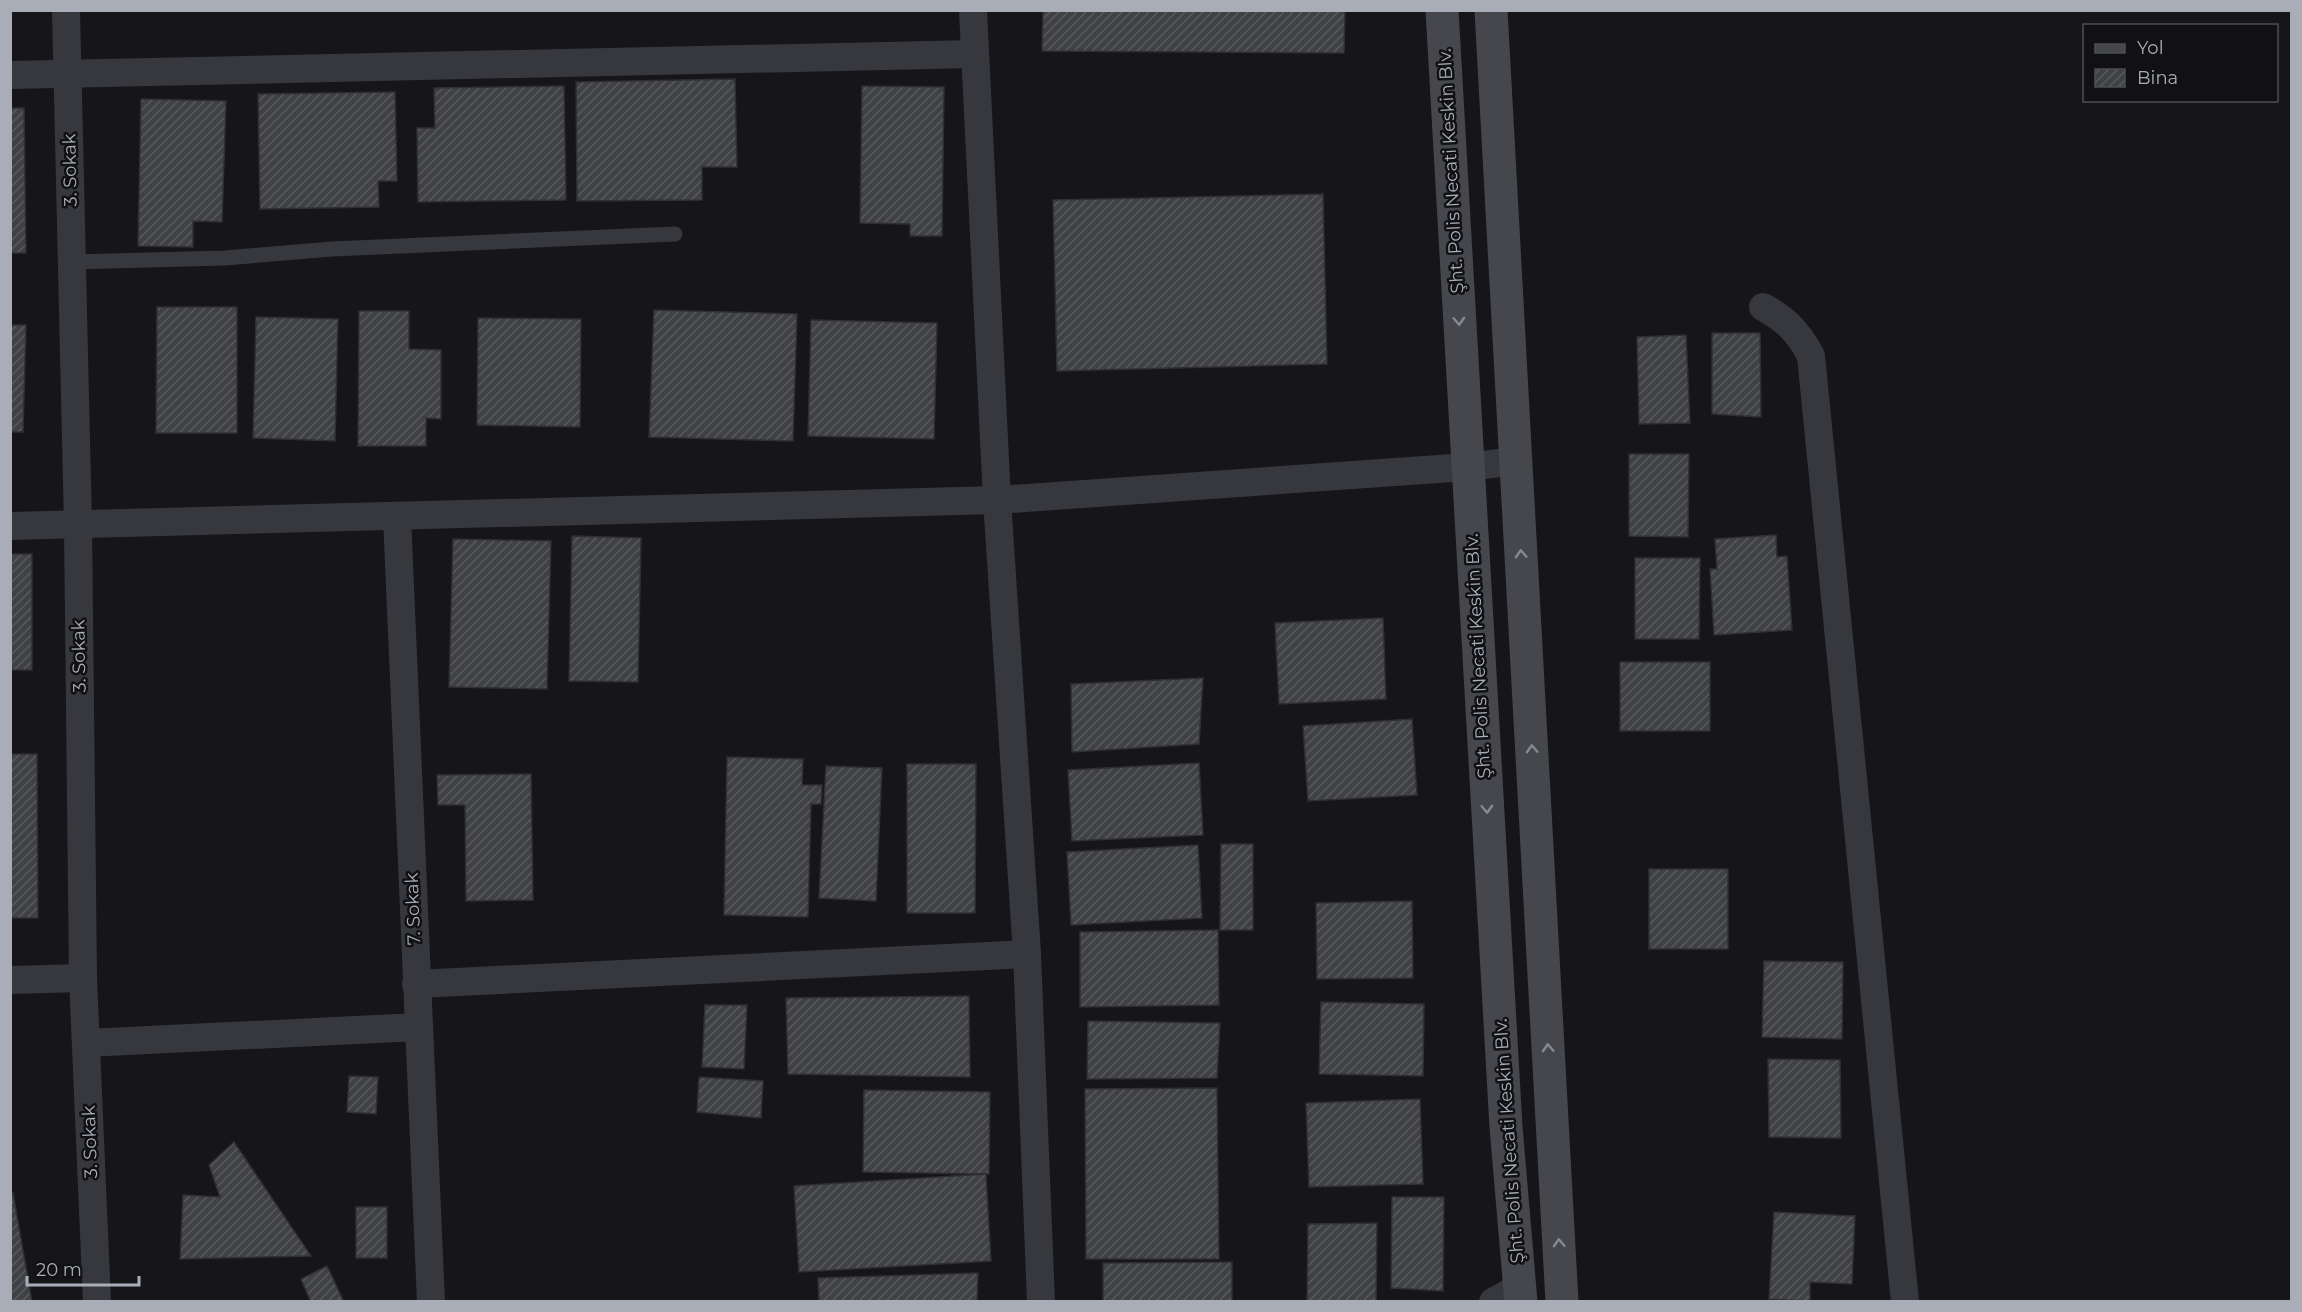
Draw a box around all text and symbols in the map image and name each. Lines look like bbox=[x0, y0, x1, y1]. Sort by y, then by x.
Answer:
legend bbox=[2083, 24, 2278, 102]
text: Yol bbox=[2137, 37, 2163, 59]
street label: Şht. Polis Necati Keskin Blv. bbox=[1434, 48, 1468, 294]
text: Bina bbox=[2137, 67, 2178, 89]
street label: 3. Sokak bbox=[58, 133, 82, 207]
one-way arrow bbox=[1453, 316, 1466, 325]
street label: Şht. Polis Necati Keskin Blv. bbox=[1461, 533, 1495, 779]
one-way arrow bbox=[1514, 550, 1527, 559]
street label: 3. Sokak bbox=[67, 619, 91, 693]
one-way arrow bbox=[1525, 744, 1538, 753]
one-way arrow bbox=[1481, 804, 1494, 813]
street label: 7. Sokak bbox=[401, 872, 425, 946]
street label: Şht. Polis Necati Keskin Blv. bbox=[1489, 1018, 1529, 1264]
one-way arrow bbox=[1542, 1044, 1555, 1053]
street label: 3. Sokak bbox=[78, 1105, 102, 1179]
one-way arrow bbox=[1552, 1239, 1565, 1248]
scale bar bbox=[27, 1249, 140, 1287]
text: 20 m bbox=[36, 1259, 82, 1281]

